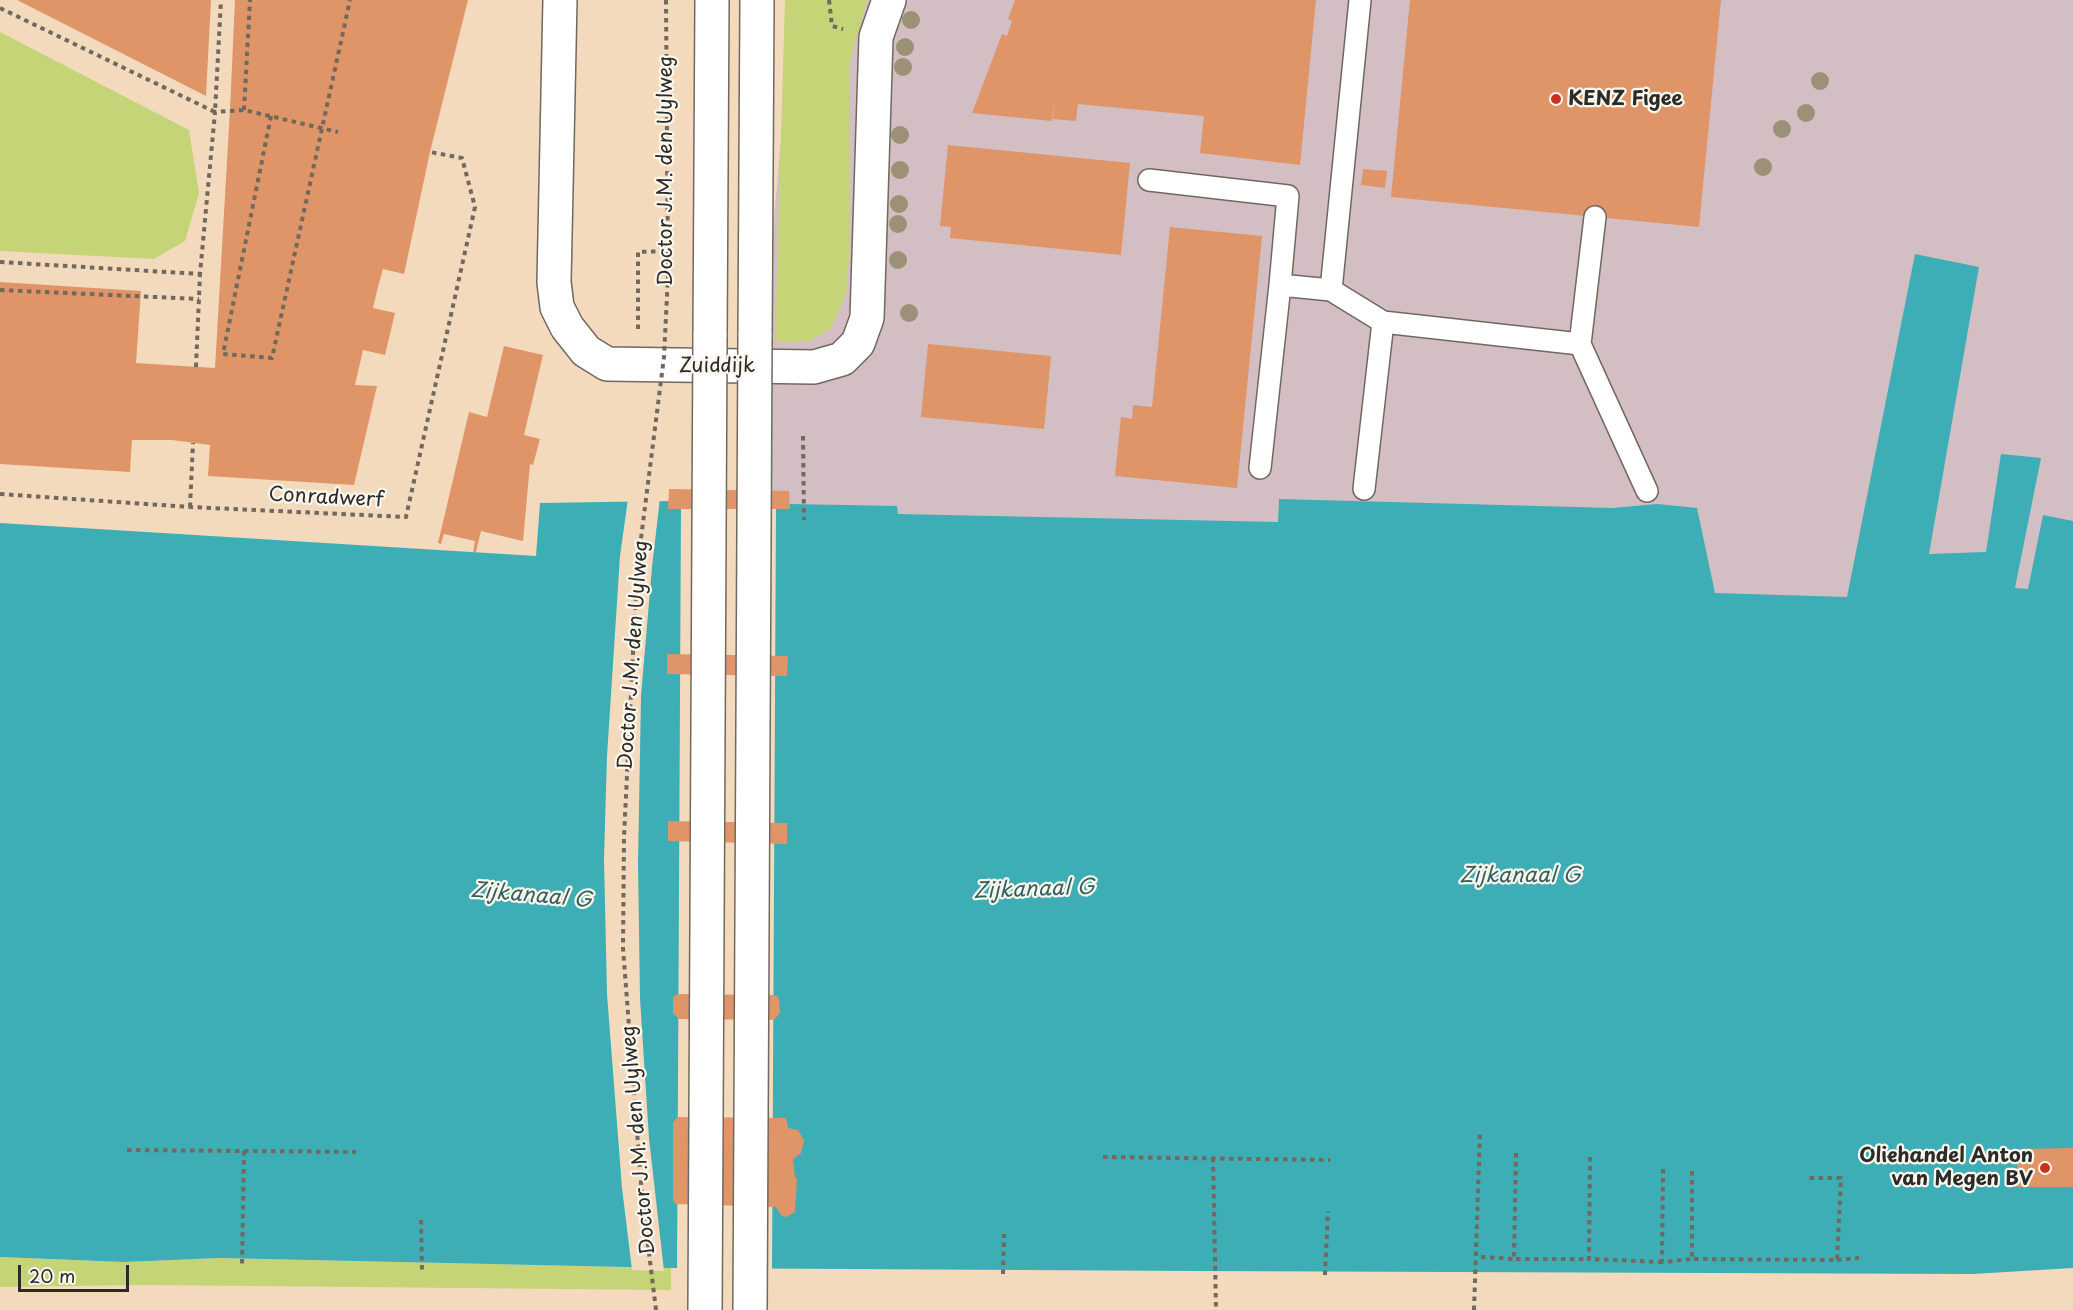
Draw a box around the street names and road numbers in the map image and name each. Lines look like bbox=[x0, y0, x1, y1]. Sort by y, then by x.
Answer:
street label: Doctor J.M. den Uylweg bbox=[654, 56, 678, 286]
street label: Zuiddijk bbox=[679, 354, 755, 378]
street label: Conradwerf bbox=[268, 483, 384, 513]
street label: Doctor J.M. den Uylweg bbox=[614, 539, 654, 771]
street label: Doctor J.M. den Uylweg bbox=[617, 1024, 661, 1256]

